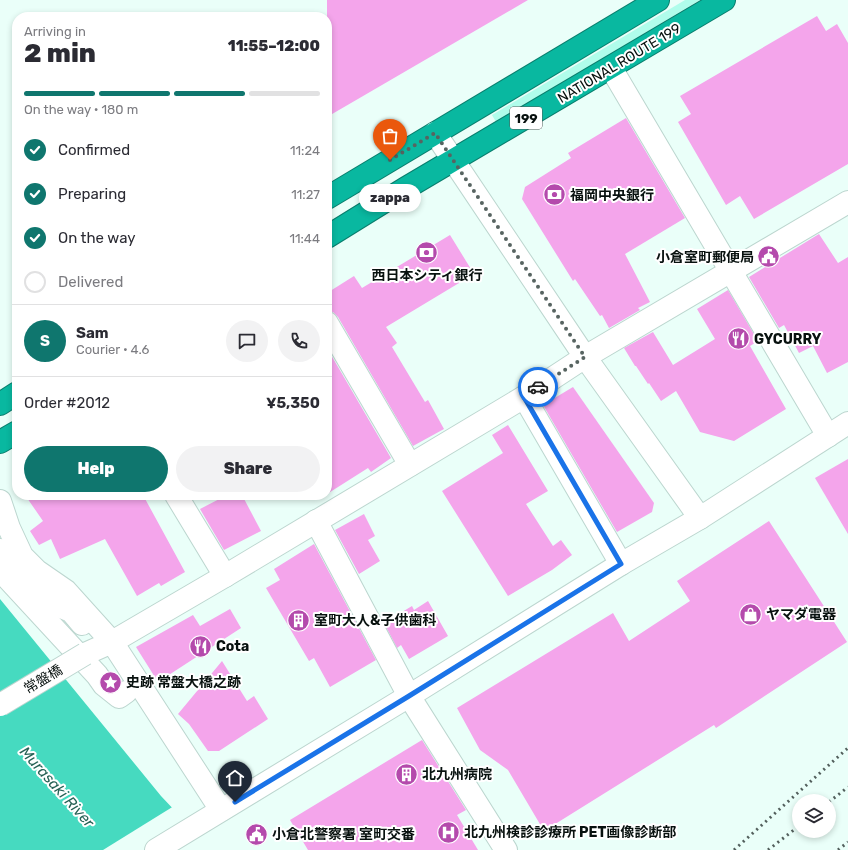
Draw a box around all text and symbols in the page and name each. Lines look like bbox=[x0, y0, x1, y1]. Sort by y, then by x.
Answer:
street label: NATIONAL ROUTE 199 bbox=[555, 20, 684, 107]
text: Arriving in bbox=[24, 24, 86, 39]
text: 11:55–12:00 bbox=[228, 37, 320, 55]
text: 2 min bbox=[24, 38, 96, 69]
text: On the way · 180 m bbox=[24, 102, 138, 117]
road number: 199 bbox=[510, 107, 542, 129]
pin bbox=[373, 119, 407, 160]
icon: bag bbox=[379, 125, 401, 147]
icon: check bbox=[24, 139, 46, 161]
text: Confirmed bbox=[58, 141, 130, 159]
text: 11:24 bbox=[290, 143, 320, 158]
bank icon: 福岡中央銀行 bbox=[541, 182, 567, 208]
icon: check bbox=[24, 183, 46, 205]
callout: zappa bbox=[359, 184, 421, 212]
text: Preparing bbox=[58, 185, 126, 203]
text: 11:27 bbox=[291, 187, 320, 202]
place label: 福岡中央銀行 bbox=[570, 187, 654, 204]
text: zappa bbox=[370, 190, 410, 205]
icon: check bbox=[24, 227, 46, 249]
text: On the way bbox=[58, 229, 136, 247]
text: 11:44 bbox=[289, 231, 320, 246]
bank icon: 西日本シティ銀行 bbox=[414, 240, 440, 266]
public building icon: 小倉室町郵便局 bbox=[756, 244, 782, 270]
place label: 小倉室町郵便局 bbox=[656, 249, 754, 266]
place label: 西日本シティ銀行 bbox=[371, 267, 483, 284]
text: Delivered bbox=[58, 273, 123, 291]
button: chat bbox=[226, 320, 268, 362]
button: phone bbox=[278, 320, 320, 362]
text: Sam bbox=[76, 324, 109, 342]
restaurant icon: GYCURRY bbox=[726, 326, 752, 352]
place label: GYCURRY bbox=[754, 331, 822, 348]
text: S bbox=[40, 332, 50, 350]
text: Courier · 4.6 bbox=[76, 342, 149, 357]
courier bbox=[518, 367, 558, 407]
icon: car bbox=[527, 376, 549, 398]
text: Order #2012 bbox=[24, 394, 110, 412]
text: ¥5,350 bbox=[266, 394, 320, 412]
button: Help bbox=[24, 446, 168, 492]
button: Share bbox=[176, 446, 320, 492]
shop icon: ヤマダ電器 bbox=[737, 601, 763, 627]
place label: ヤマダ電器 bbox=[766, 606, 837, 623]
building icon: 室町大人&子供歯科 bbox=[285, 607, 311, 633]
place label: 室町大人&子供歯科 bbox=[314, 612, 436, 629]
restaurant icon: Cota bbox=[187, 633, 213, 659]
place label: Cota bbox=[216, 638, 249, 655]
street label: 常盤橋 bbox=[21, 661, 66, 698]
place icon: 史跡 常盤大橋之跡 bbox=[98, 669, 124, 695]
place label: 史跡 常盤大橋之跡 bbox=[126, 674, 241, 691]
water label: Murasaki River bbox=[16, 743, 99, 832]
pin bbox=[218, 761, 252, 802]
building icon: 北九州病院 bbox=[393, 761, 419, 787]
place label: 北九州病院 bbox=[422, 766, 492, 783]
icon: home bbox=[224, 767, 246, 789]
map controls bbox=[792, 794, 836, 838]
button: layers bbox=[792, 794, 836, 838]
hospital icon: 北九州検診診療所 PET画像診断部 bbox=[435, 819, 461, 845]
public building icon: 小倉北警察署 室町交番 bbox=[244, 821, 270, 847]
place label: 北九州検診診療所 PET画像診断部 bbox=[464, 824, 676, 841]
place label: 小倉北警察署 室町交番 bbox=[272, 826, 415, 843]

